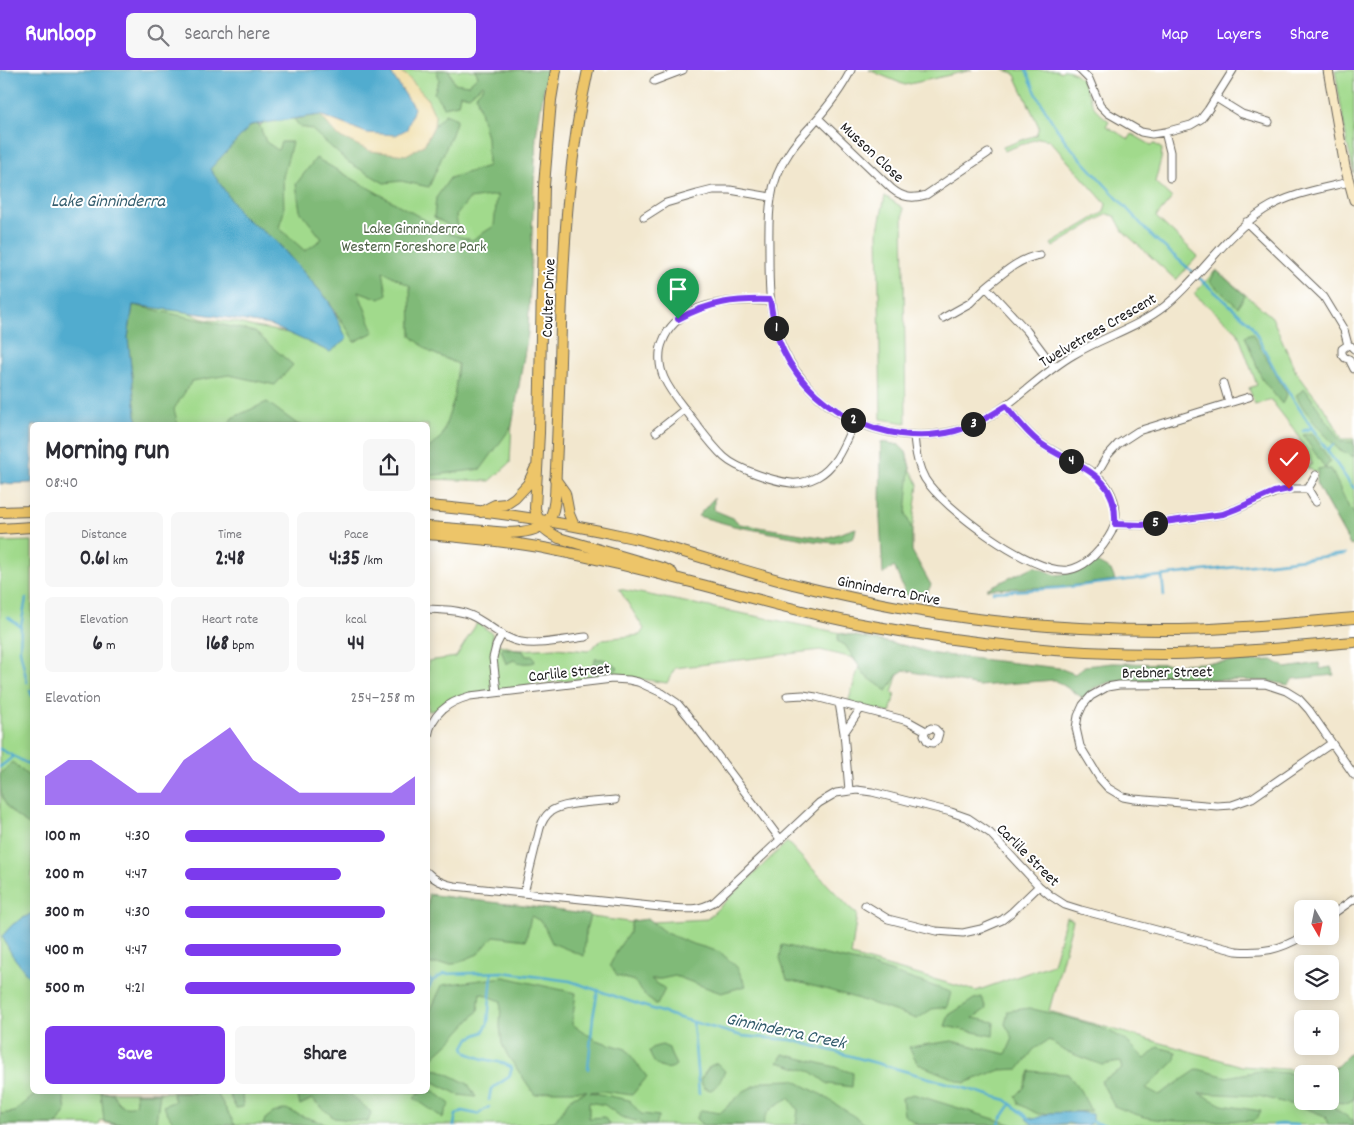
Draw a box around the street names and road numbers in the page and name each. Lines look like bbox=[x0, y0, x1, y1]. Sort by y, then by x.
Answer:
street label: Musson Close bbox=[834, 117, 909, 189]
street label: Coulter Drive bbox=[537, 258, 562, 338]
street label: Twelvetrees Crescent bbox=[1035, 288, 1161, 374]
street label: Ginninderra Drive bbox=[835, 570, 942, 613]
street label: Carlile Street bbox=[528, 658, 611, 689]
street label: Brebner Street bbox=[1122, 661, 1213, 686]
street label: Carlile Street bbox=[990, 819, 1064, 893]

